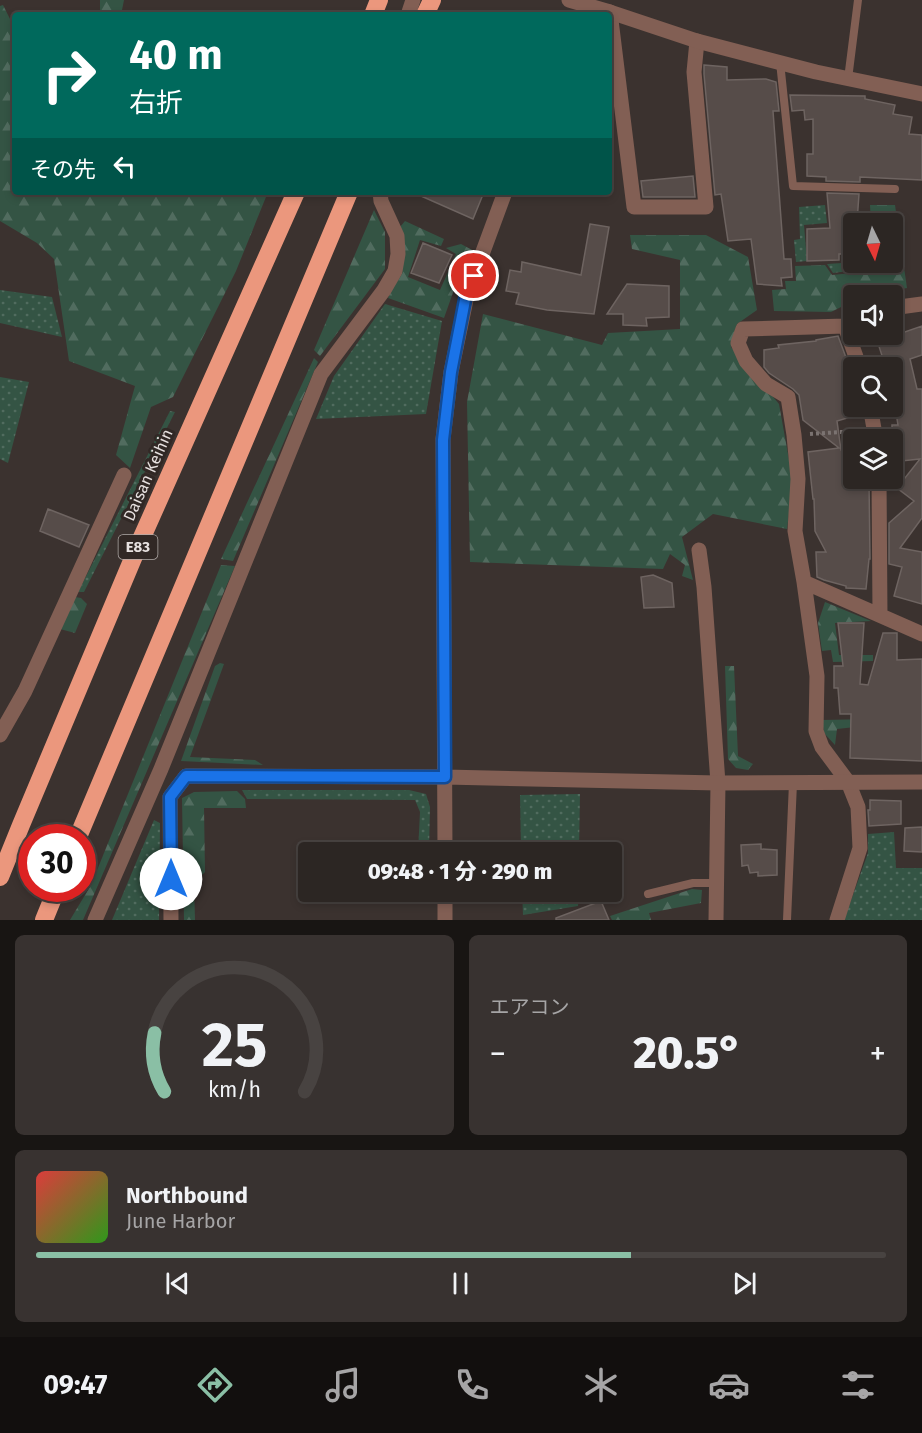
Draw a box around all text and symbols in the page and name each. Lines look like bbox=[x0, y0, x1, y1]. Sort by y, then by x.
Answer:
text: 40 m bbox=[129, 30, 223, 80]
icon: right bbox=[30, 36, 108, 114]
text: 右折 bbox=[129, 87, 183, 119]
icon: left bbox=[108, 150, 141, 183]
text: その先 bbox=[30, 156, 96, 183]
north arrow bbox=[843, 213, 903, 273]
map controls bbox=[843, 213, 903, 489]
pin bbox=[448, 250, 499, 301]
icon: arrive bbox=[457, 259, 490, 292]
button: sound bbox=[843, 285, 903, 345]
button: search bbox=[843, 357, 903, 417]
street label: Daisan Keihin bbox=[119, 426, 177, 524]
button: layers bbox=[843, 429, 903, 489]
road number: E83 bbox=[118, 535, 158, 559]
speed limit sign: 30 bbox=[18, 824, 96, 902]
position arrow bbox=[139, 847, 203, 911]
text: 09:48 · 1 分 · 290 m bbox=[368, 858, 552, 885]
text: エアコン bbox=[490, 995, 570, 1019]
text: 25 bbox=[201, 1008, 267, 1083]
text: 20.5° bbox=[633, 1026, 742, 1080]
text: − bbox=[490, 1034, 506, 1074]
text: + bbox=[870, 1034, 886, 1074]
text: km/h bbox=[208, 1077, 261, 1103]
text: Northbound bbox=[126, 1182, 248, 1209]
text: June Harbor bbox=[126, 1209, 235, 1233]
icon: previous bbox=[161, 1267, 194, 1300]
icon: pause bbox=[444, 1267, 477, 1300]
icon: next bbox=[728, 1267, 761, 1300]
icon: directions bbox=[194, 1364, 236, 1406]
icon: music bbox=[322, 1364, 364, 1406]
icon: phone bbox=[451, 1364, 493, 1406]
icon: climate bbox=[580, 1364, 622, 1406]
icon: car bbox=[708, 1364, 750, 1406]
icon: filters bbox=[837, 1364, 879, 1406]
text: 09:47 bbox=[43, 1369, 107, 1401]

